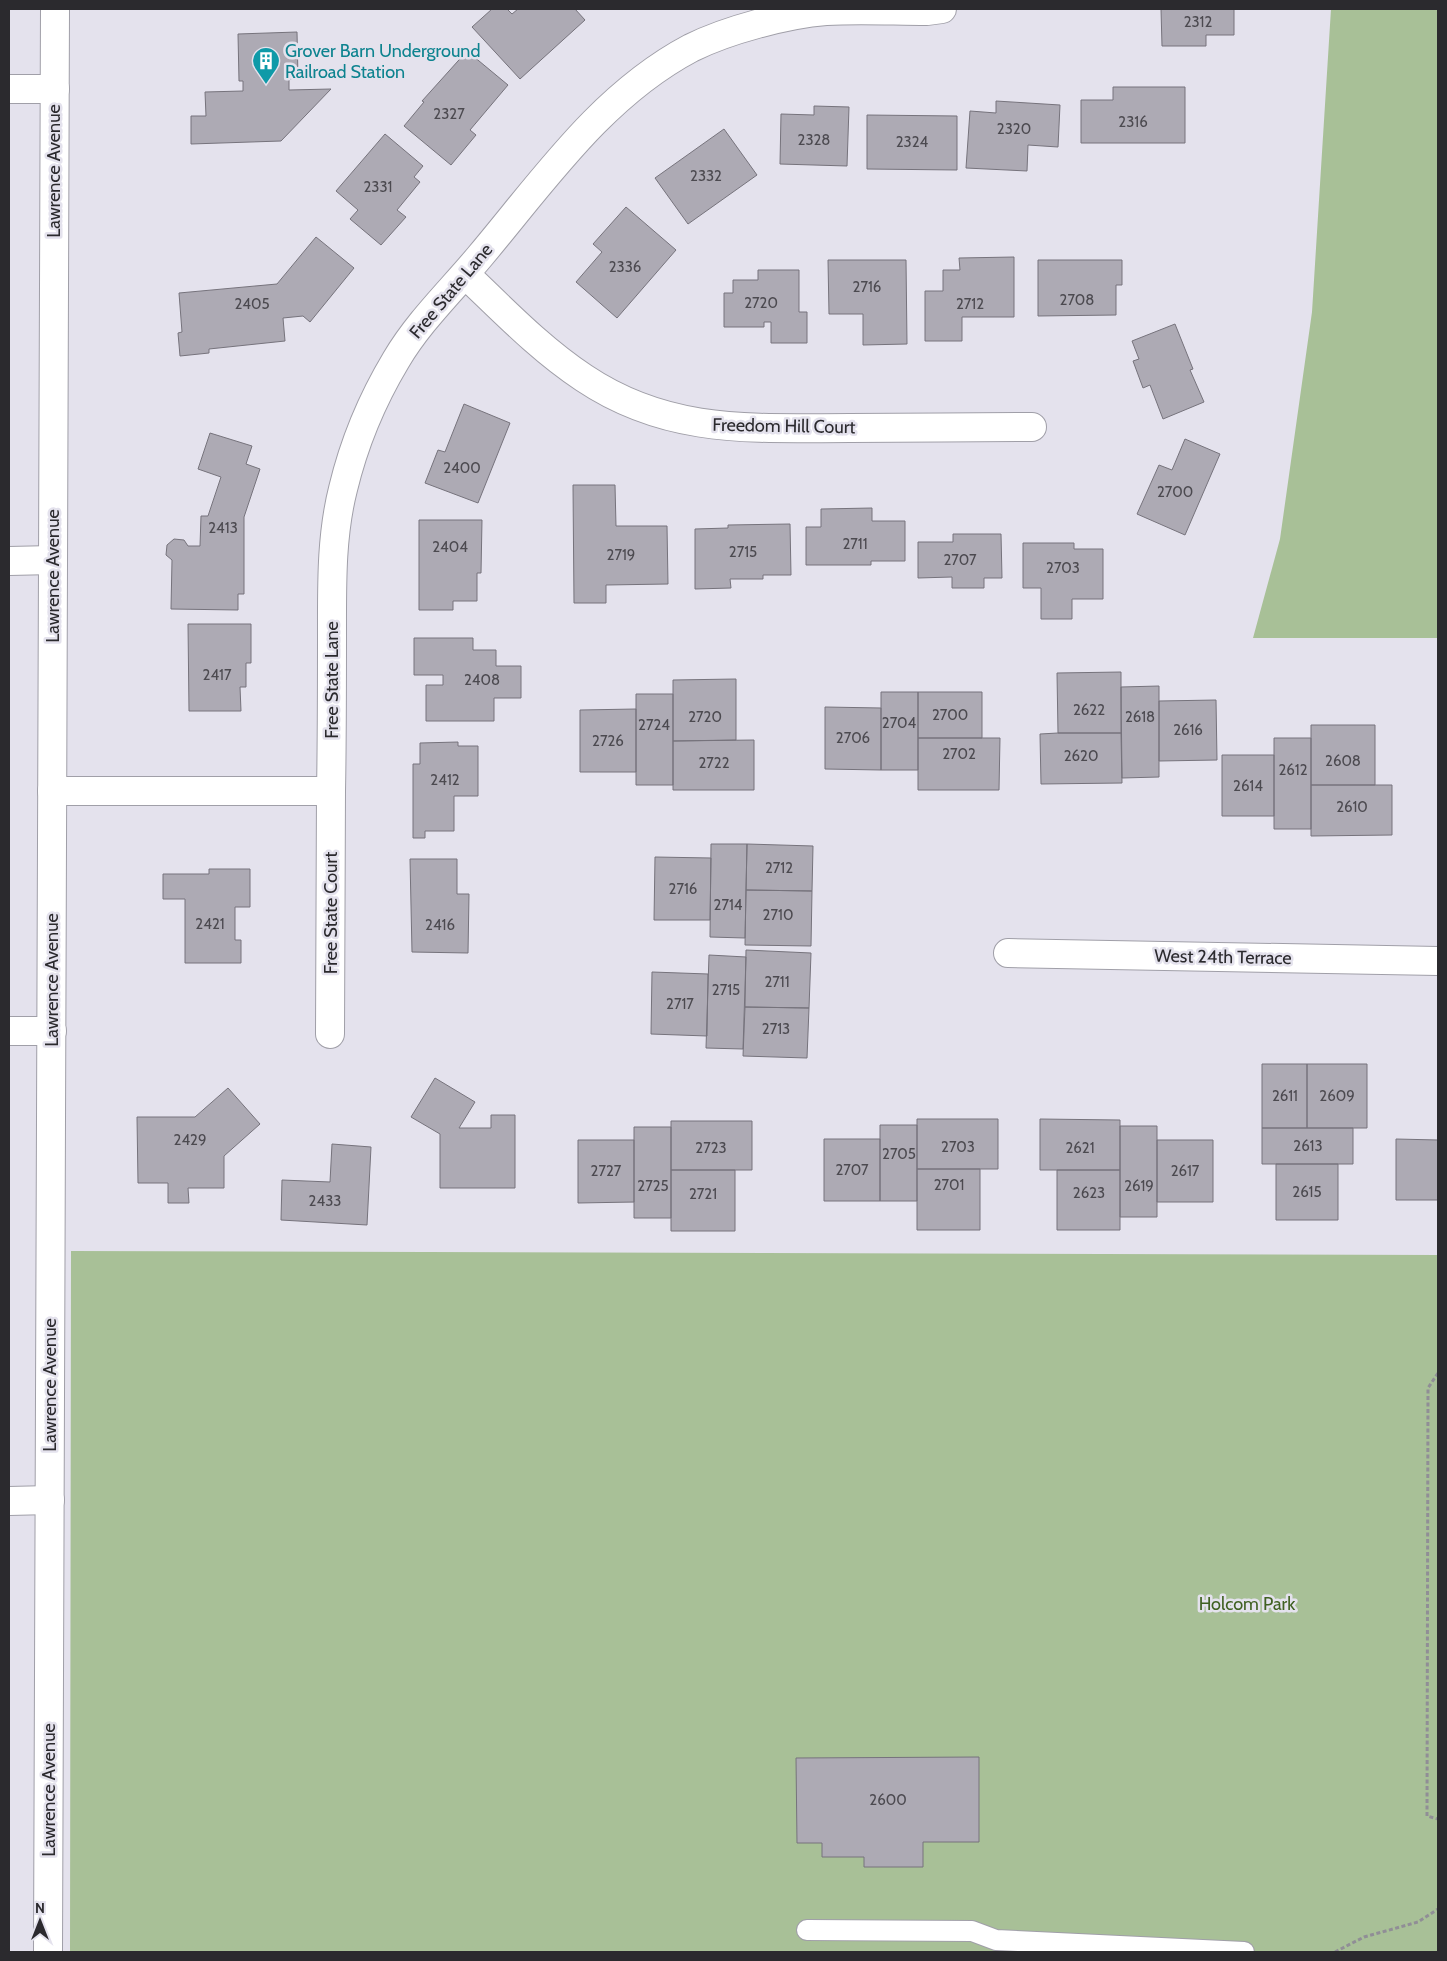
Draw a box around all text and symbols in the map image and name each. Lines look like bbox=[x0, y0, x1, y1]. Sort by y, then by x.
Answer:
house number: 2312 bbox=[1184, 13, 1212, 31]
place label: Grover Barn Underground Railroad Station bbox=[285, 40, 480, 83]
building icon: Grover Barn Underground Railroad Station bbox=[251, 46, 281, 85]
street label: Lawrence Avenue bbox=[43, 104, 65, 238]
house number: 2327 bbox=[433, 105, 465, 123]
house number: 2316 bbox=[1118, 113, 1148, 131]
house number: 2320 bbox=[997, 120, 1031, 138]
house number: 2328 bbox=[798, 131, 830, 149]
house number: 2324 bbox=[896, 133, 929, 151]
house number: 2332 bbox=[690, 167, 722, 185]
house number: 2331 bbox=[364, 178, 392, 196]
street label: Free State Lane bbox=[405, 239, 497, 343]
house number: 2336 bbox=[609, 258, 641, 276]
house number: 2716 bbox=[853, 278, 881, 296]
house number: 2708 bbox=[1060, 291, 1094, 309]
house number: 2720 bbox=[744, 294, 778, 312]
house number: 2405 bbox=[234, 295, 270, 313]
house number: 2712 bbox=[956, 295, 984, 313]
street label: Freedom Hill Court bbox=[712, 414, 856, 438]
house number: 2400 bbox=[443, 459, 481, 477]
house number: 2700 bbox=[1157, 483, 1193, 501]
street label: Lawrence Avenue bbox=[42, 509, 64, 643]
house number: 2413 bbox=[208, 519, 238, 537]
house number: 2711 bbox=[842, 535, 868, 553]
house number: 2404 bbox=[432, 538, 468, 556]
house number: 2715 bbox=[729, 543, 757, 561]
house number: 2719 bbox=[607, 546, 635, 564]
house number: 2707 bbox=[943, 551, 977, 569]
house number: 2703 bbox=[1046, 559, 1080, 577]
street label: Free State Lane bbox=[321, 621, 343, 739]
house number: 2417 bbox=[203, 666, 232, 684]
house number: 2408 bbox=[464, 671, 500, 689]
house number: 2622 bbox=[1073, 701, 1105, 719]
house number: 2700 bbox=[932, 706, 968, 724]
house number: 2720 bbox=[688, 708, 722, 726]
house number: 2618 bbox=[1125, 708, 1155, 726]
house number: 2704 bbox=[882, 714, 917, 732]
house number: 2724 bbox=[638, 716, 670, 734]
house number: 2616 bbox=[1173, 721, 1203, 739]
house number: 2706 bbox=[836, 729, 870, 747]
house number: 2726 bbox=[592, 732, 624, 750]
house number: 2702 bbox=[942, 745, 976, 763]
house number: 2620 bbox=[1064, 747, 1098, 765]
house number: 2608 bbox=[1325, 752, 1361, 770]
house number: 2722 bbox=[698, 754, 730, 772]
house number: 2612 bbox=[1278, 761, 1308, 779]
house number: 2412 bbox=[430, 771, 460, 789]
house number: 2614 bbox=[1233, 777, 1263, 795]
house number: 2610 bbox=[1336, 798, 1368, 816]
street label: Free State Court bbox=[320, 852, 342, 974]
house number: 2712 bbox=[765, 859, 793, 877]
house number: 2716 bbox=[669, 880, 697, 898]
house number: 2714 bbox=[714, 896, 743, 914]
house number: 2710 bbox=[763, 906, 793, 924]
street label: Lawrence Avenue bbox=[41, 913, 63, 1047]
house number: 2421 bbox=[195, 915, 225, 933]
house number: 2416 bbox=[425, 916, 455, 934]
street label: West 24th Terrace bbox=[1154, 945, 1292, 969]
house number: 2711 bbox=[764, 973, 790, 991]
house number: 2715 bbox=[712, 981, 740, 999]
house number: 2717 bbox=[666, 995, 694, 1013]
house number: 2713 bbox=[762, 1020, 790, 1038]
house number: 2611 bbox=[1272, 1087, 1298, 1105]
house number: 2609 bbox=[1319, 1087, 1355, 1105]
house number: 2429 bbox=[174, 1131, 206, 1149]
house number: 2613 bbox=[1293, 1137, 1323, 1155]
house number: 2703 bbox=[941, 1138, 975, 1156]
house number: 2723 bbox=[695, 1139, 727, 1157]
house number: 2621 bbox=[1065, 1139, 1095, 1157]
house number: 2705 bbox=[882, 1145, 916, 1163]
house number: 2707 bbox=[835, 1161, 869, 1179]
house number: 2727 bbox=[591, 1162, 622, 1180]
house number: 2617 bbox=[1171, 1162, 1200, 1180]
house number: 2701 bbox=[934, 1176, 964, 1194]
house number: 2725 bbox=[637, 1177, 669, 1195]
house number: 2619 bbox=[1124, 1177, 1154, 1195]
house number: 2615 bbox=[1292, 1183, 1322, 1201]
house number: 2623 bbox=[1073, 1184, 1105, 1202]
house number: 2721 bbox=[689, 1185, 717, 1203]
house number: 2433 bbox=[309, 1192, 341, 1210]
street label: Lawrence Avenue bbox=[39, 1318, 61, 1452]
park label: Holcom Park bbox=[1199, 1593, 1296, 1615]
street label: Lawrence Avenue bbox=[38, 1723, 60, 1857]
house number: 2600 bbox=[869, 1791, 907, 1809]
north arrow bbox=[15, 1896, 65, 1946]
text: N bbox=[35, 1899, 45, 1917]

